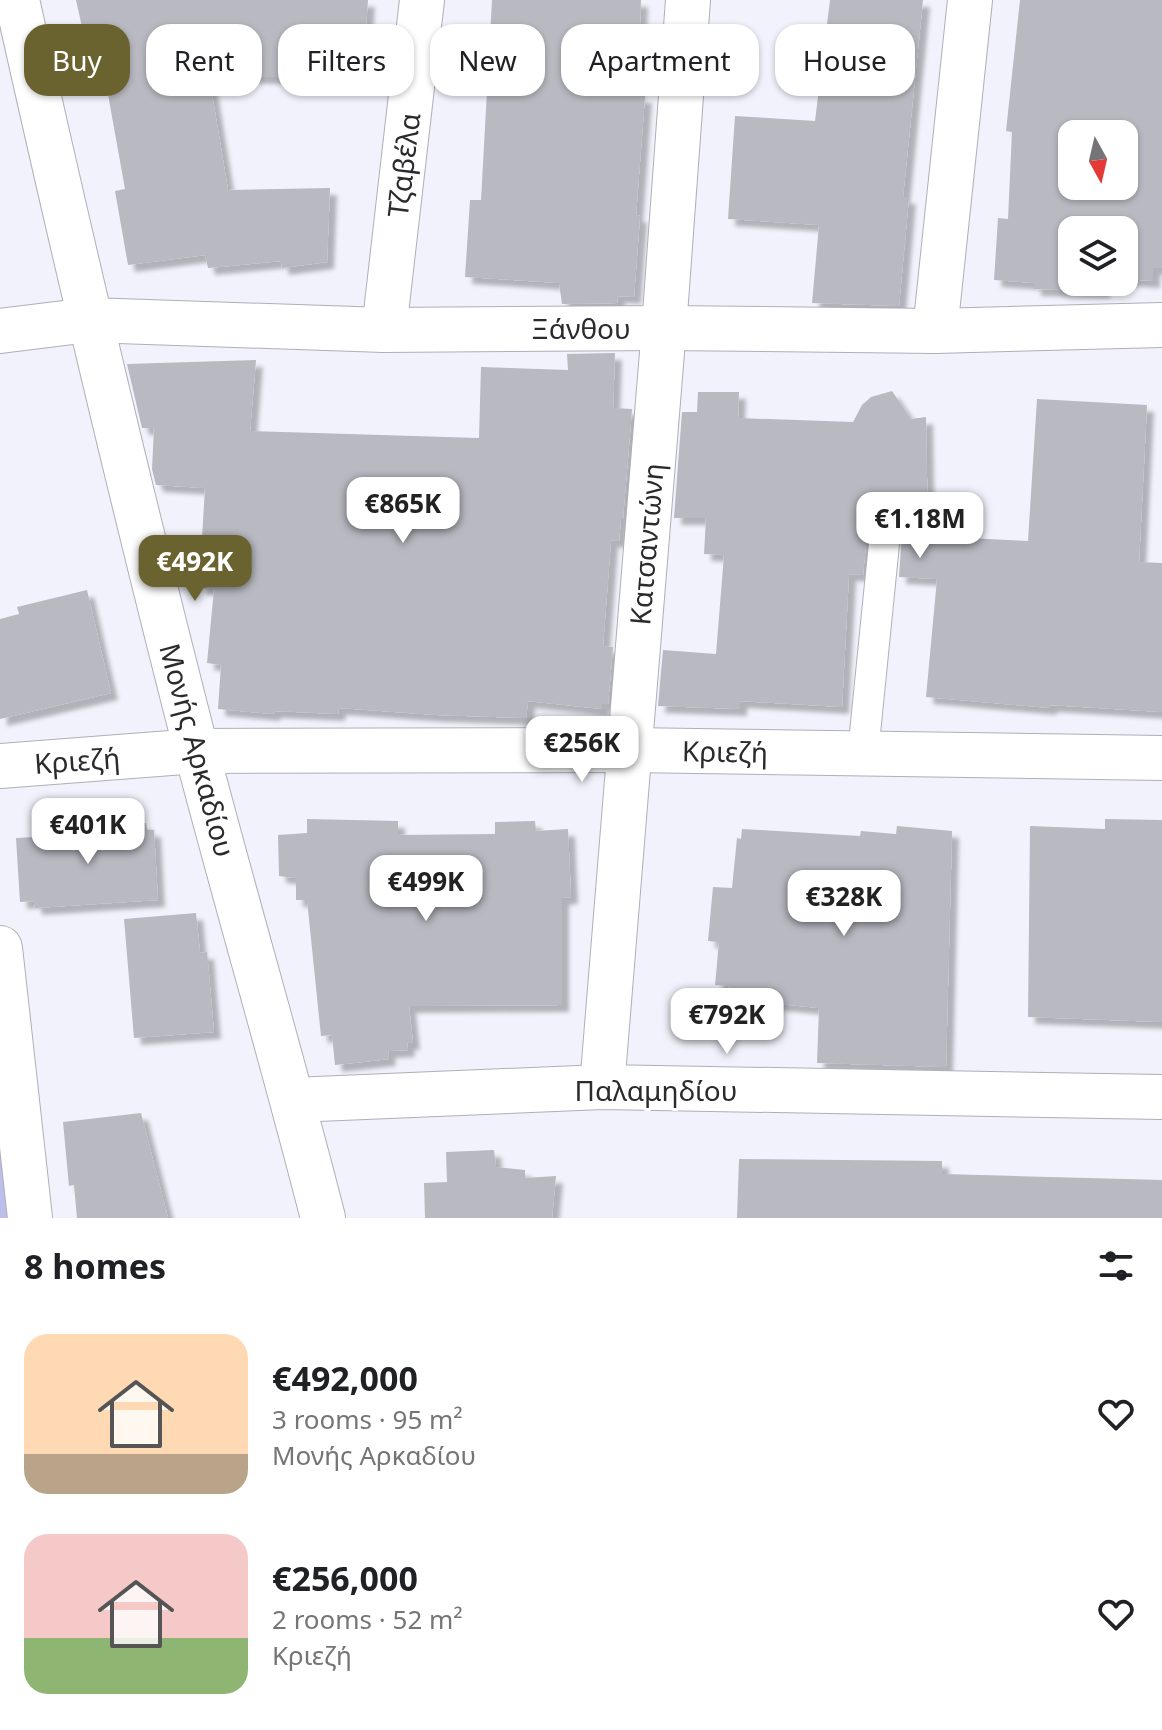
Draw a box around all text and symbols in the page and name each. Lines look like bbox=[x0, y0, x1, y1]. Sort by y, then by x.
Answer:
chip: Buy bbox=[24, 24, 130, 96]
chip: Rent bbox=[146, 24, 262, 96]
chip: Filters bbox=[278, 24, 414, 96]
chip: New bbox=[430, 24, 545, 96]
chip: Apartment bbox=[561, 24, 759, 96]
chip: House bbox=[775, 24, 915, 96]
street label: Τζαβέλα bbox=[378, 110, 428, 220]
north arrow bbox=[1058, 120, 1138, 200]
map controls bbox=[1058, 120, 1138, 296]
button: layers bbox=[1058, 216, 1138, 296]
street label: Ξάνθου bbox=[531, 309, 631, 347]
street label: Κατσαντώνη bbox=[620, 461, 672, 627]
pin: €865K bbox=[347, 477, 459, 545]
text: €865K bbox=[365, 485, 441, 521]
pin: €1.18M bbox=[855, 492, 985, 560]
text: €1.18M bbox=[874, 500, 966, 536]
pin: €492K bbox=[139, 535, 251, 603]
text: €492K bbox=[157, 543, 233, 579]
street label: Μονής Αρκαδίου bbox=[151, 639, 245, 861]
pin: €256K bbox=[526, 716, 638, 784]
text: €256K bbox=[544, 724, 620, 760]
street label: Κριεζή bbox=[682, 731, 768, 771]
street label: Κριεζή bbox=[33, 738, 121, 782]
pin: €401K bbox=[32, 798, 144, 866]
text: €401K bbox=[50, 806, 126, 842]
pin: €499K bbox=[370, 855, 482, 923]
text: €499K bbox=[388, 863, 464, 899]
pin: €328K bbox=[788, 870, 900, 938]
text: €328K bbox=[806, 878, 882, 914]
pin: €792K bbox=[671, 988, 783, 1056]
text: €792K bbox=[689, 996, 765, 1032]
street label: Παλαμηδίου bbox=[574, 1071, 738, 1109]
text: 8 homes bbox=[24, 1243, 166, 1289]
icon: filters bbox=[1094, 1244, 1138, 1288]
text: €492,000 bbox=[272, 1355, 418, 1401]
icon: home bbox=[88, 1366, 184, 1462]
icon: heart bbox=[1094, 1392, 1138, 1436]
text: 3 rooms · 95 m² bbox=[272, 1401, 462, 1437]
text: Μονής Αρκαδίου bbox=[272, 1437, 476, 1473]
text: €256,000 bbox=[272, 1555, 418, 1601]
icon: home bbox=[88, 1566, 184, 1662]
icon: heart bbox=[1094, 1592, 1138, 1636]
text: 2 rooms · 52 m² bbox=[272, 1601, 462, 1637]
text: Κριεζή bbox=[272, 1637, 352, 1673]

